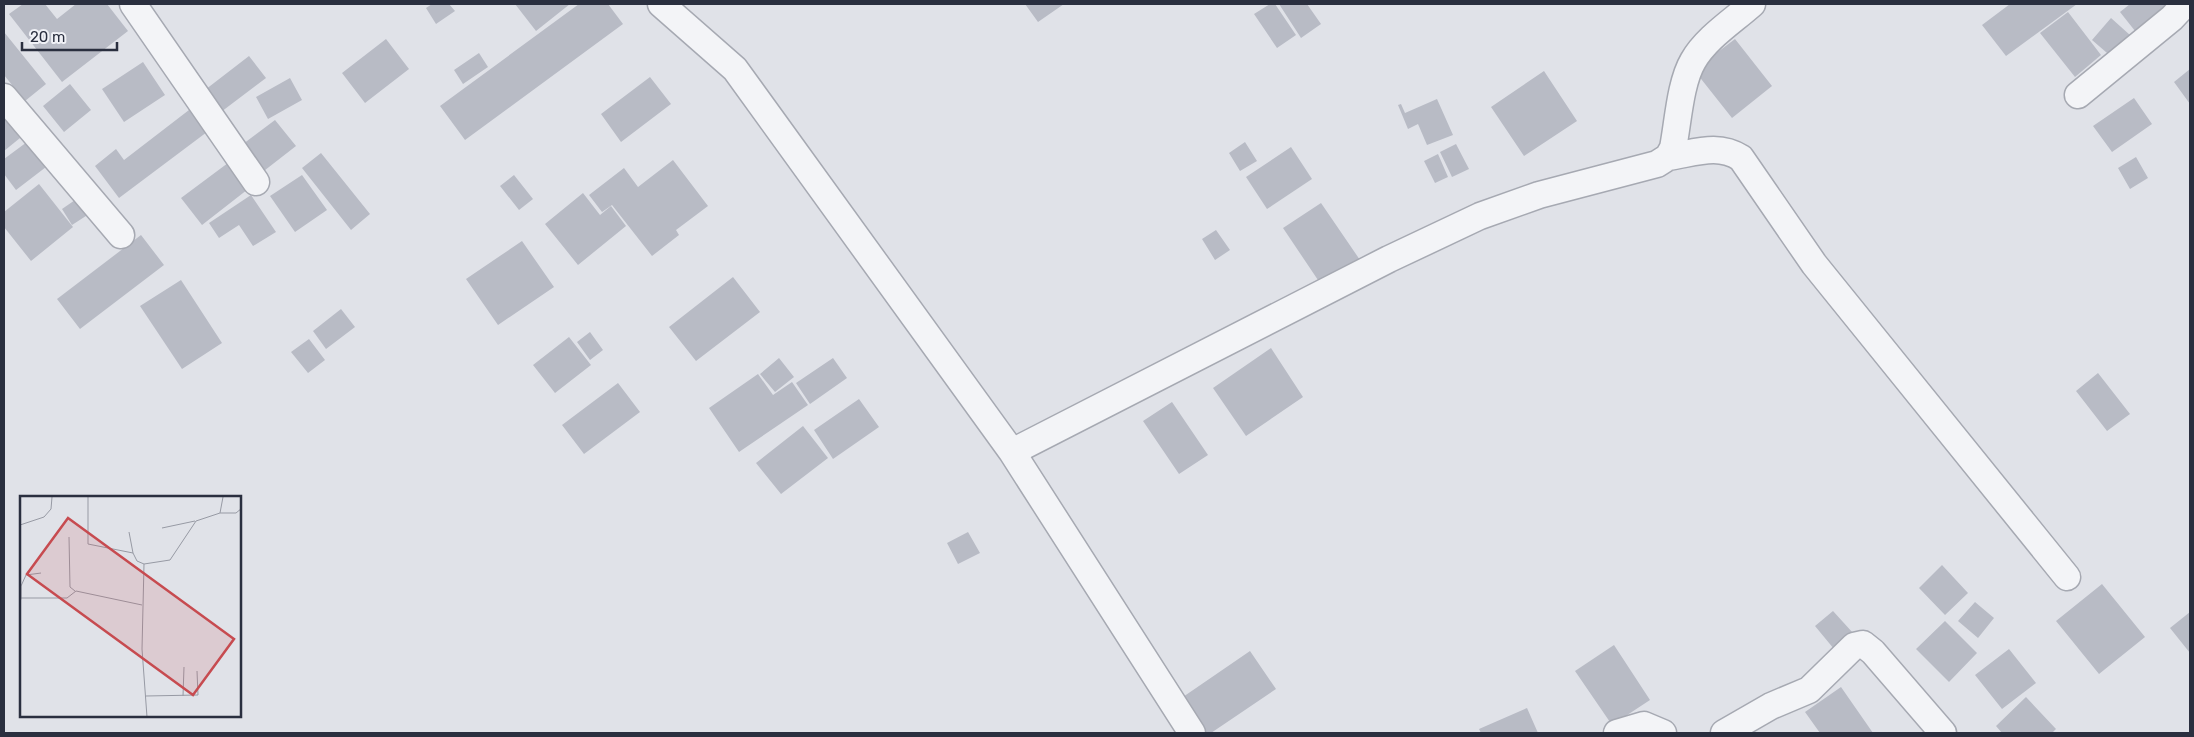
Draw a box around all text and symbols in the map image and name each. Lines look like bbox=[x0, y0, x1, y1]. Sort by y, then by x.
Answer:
scale bar bbox=[22, 20, 118, 52]
text: 20 m bbox=[30, 28, 65, 46]
inset map bbox=[20, 496, 241, 717]

